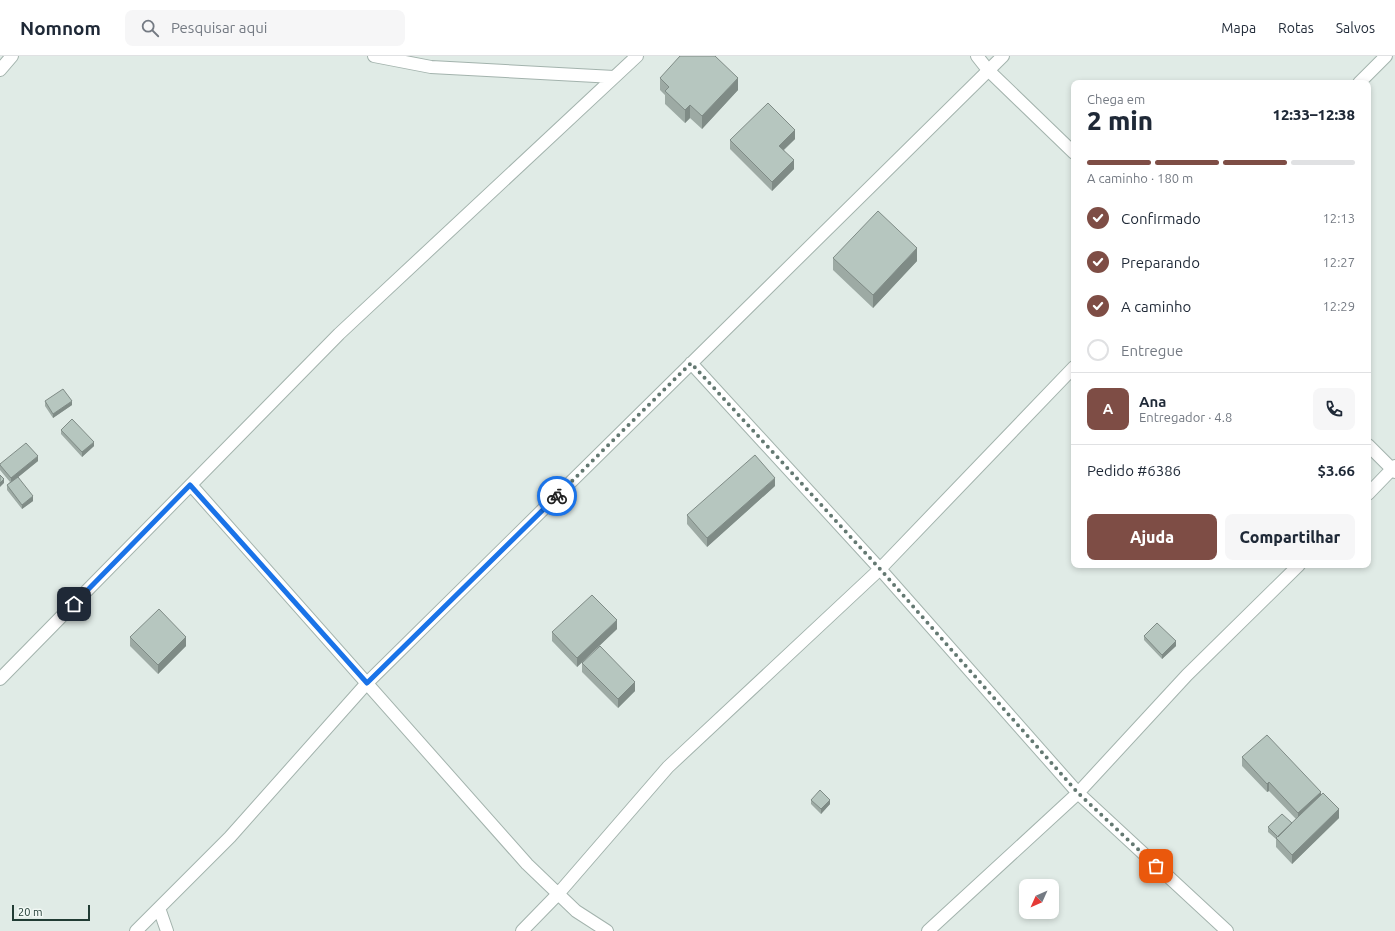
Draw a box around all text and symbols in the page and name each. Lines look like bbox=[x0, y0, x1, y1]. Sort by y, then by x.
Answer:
search box bbox=[125, 10, 405, 46]
text: Nomnom bbox=[20, 17, 101, 39]
icon: search bbox=[139, 17, 161, 39]
text: Pesquisar aqui bbox=[171, 19, 267, 36]
text: Mapa bbox=[1221, 20, 1256, 36]
text: Rotas bbox=[1278, 20, 1314, 36]
text: Salvos bbox=[1336, 20, 1375, 36]
text: Chega em bbox=[1087, 92, 1145, 106]
text: 2 min bbox=[1087, 106, 1153, 135]
text: 12:33–12:38 bbox=[1272, 106, 1355, 123]
text: A caminho · 180 m bbox=[1087, 171, 1193, 185]
icon: check bbox=[1087, 207, 1109, 229]
text: Confirmado bbox=[1121, 210, 1201, 227]
text: 12:13 bbox=[1322, 211, 1355, 225]
icon: check bbox=[1087, 251, 1109, 273]
text: Preparando bbox=[1121, 254, 1200, 271]
text: 12:27 bbox=[1322, 255, 1355, 269]
icon: check bbox=[1087, 295, 1109, 317]
text: A caminho bbox=[1121, 298, 1191, 315]
text: 12:29 bbox=[1322, 299, 1355, 313]
text: Entregue bbox=[1121, 342, 1183, 359]
button: phone bbox=[1313, 388, 1355, 430]
text: Ana bbox=[1139, 393, 1166, 410]
text: A bbox=[1103, 400, 1113, 417]
text: Entregador · 4.8 bbox=[1139, 410, 1232, 424]
text: Pedido #6386 bbox=[1087, 462, 1181, 479]
text: $3.66 bbox=[1317, 462, 1355, 479]
courier bbox=[537, 476, 577, 516]
icon: bike bbox=[546, 485, 568, 507]
button: Ajuda bbox=[1087, 514, 1217, 560]
button: Compartilhar bbox=[1225, 514, 1355, 560]
pin bbox=[57, 587, 91, 621]
icon: home bbox=[63, 593, 85, 615]
pin bbox=[1139, 849, 1173, 883]
icon: bag bbox=[1145, 855, 1167, 877]
north arrow bbox=[1019, 879, 1059, 919]
map controls bbox=[1019, 879, 1059, 919]
scale bar bbox=[12, 903, 90, 922]
text: 20 m bbox=[18, 906, 42, 918]

